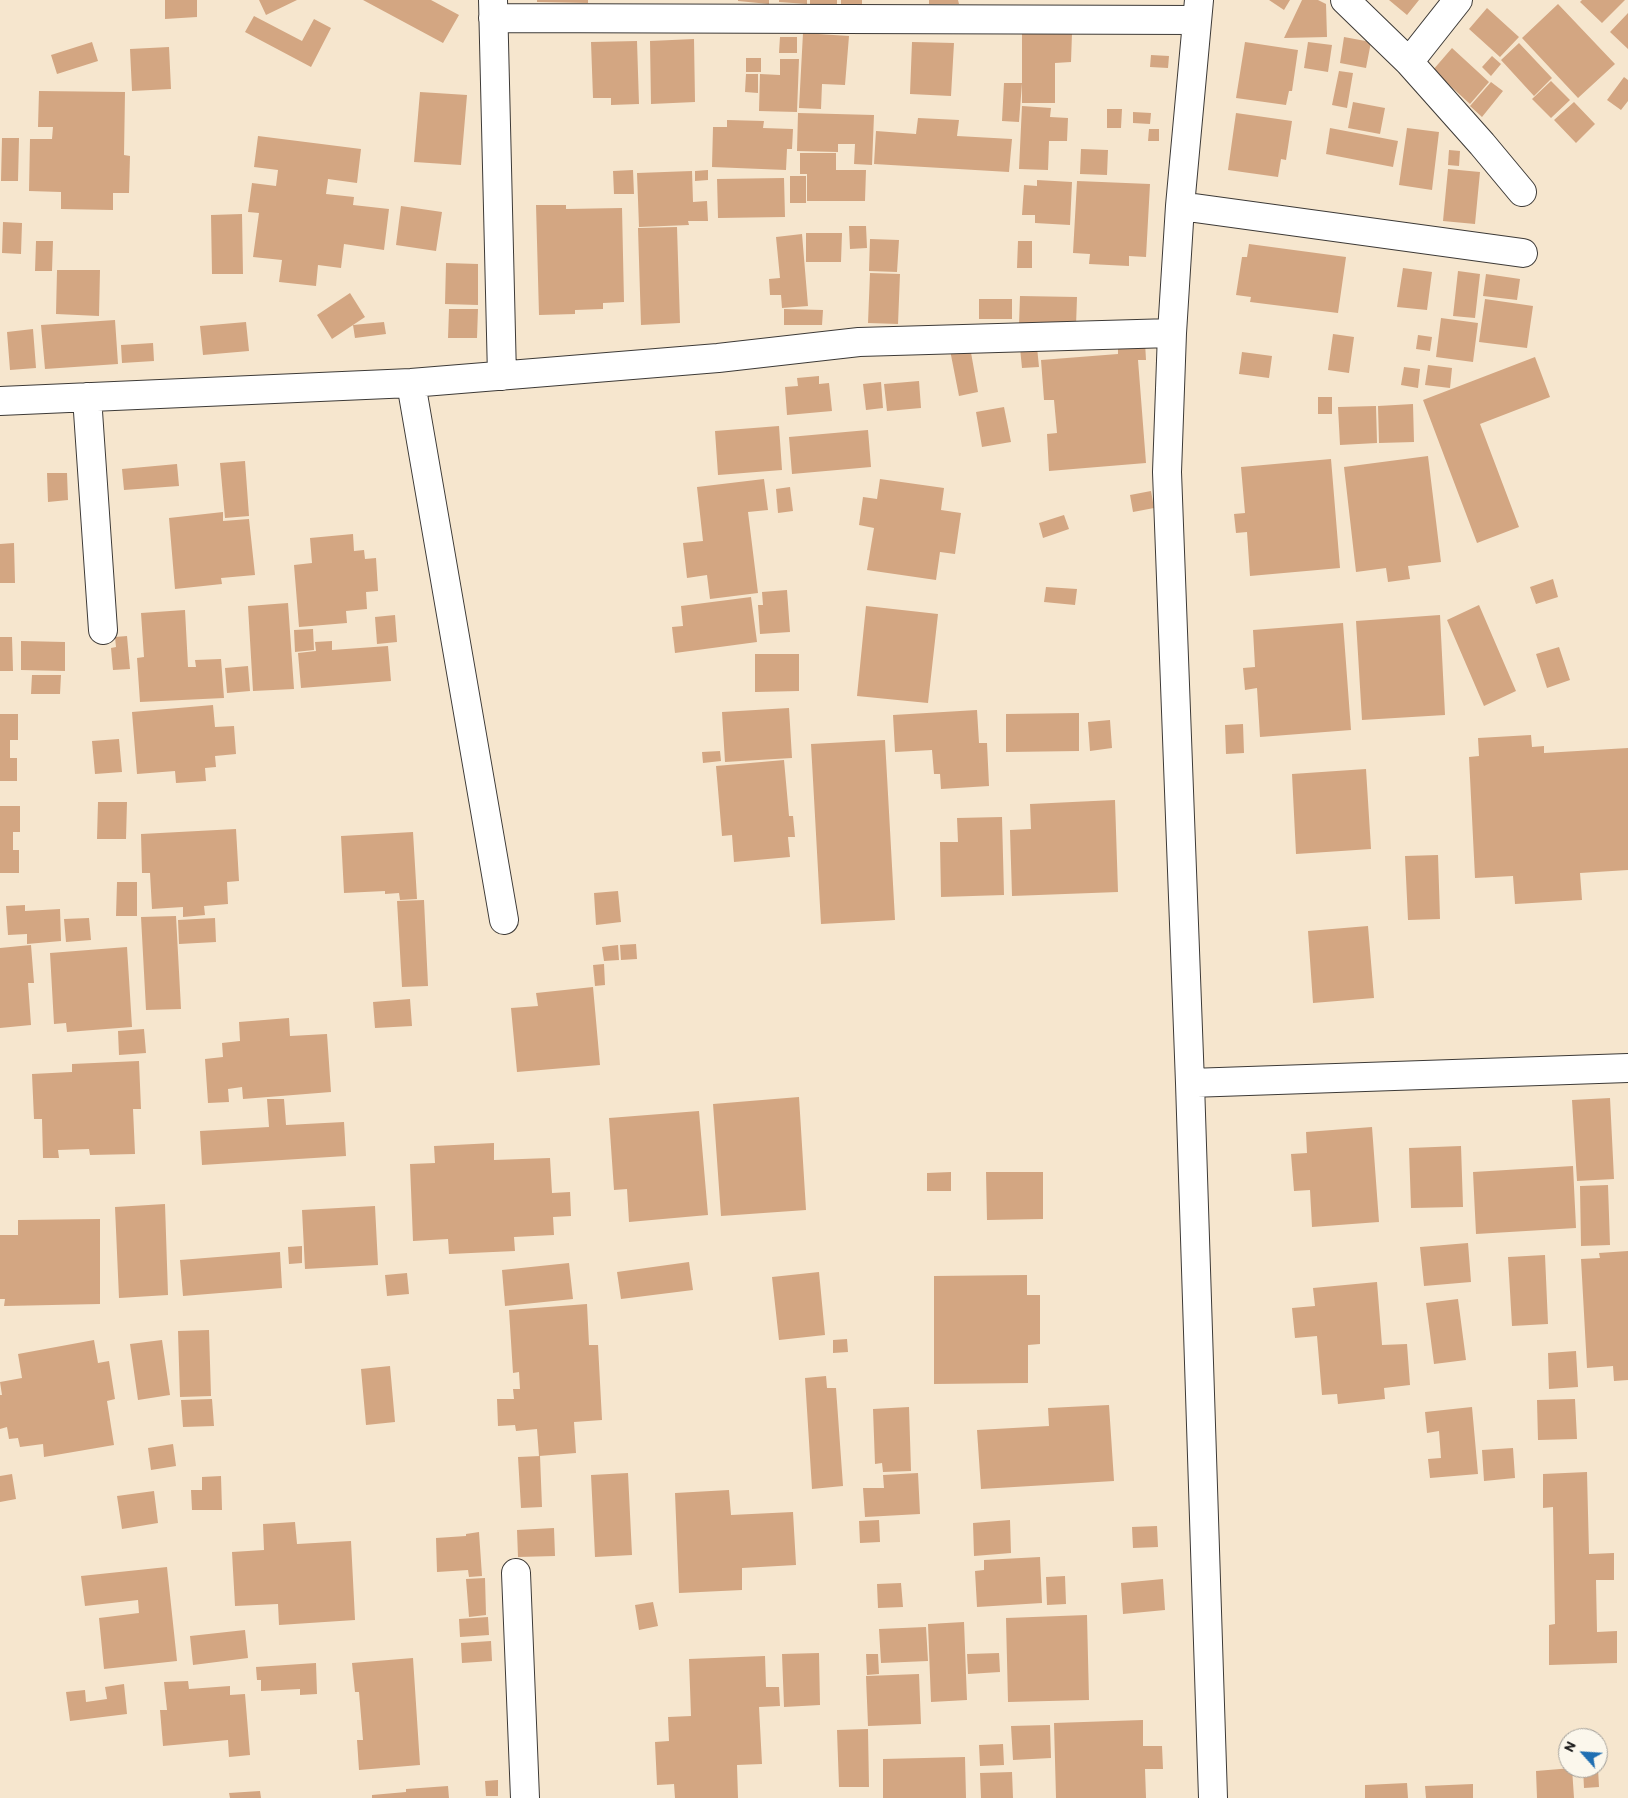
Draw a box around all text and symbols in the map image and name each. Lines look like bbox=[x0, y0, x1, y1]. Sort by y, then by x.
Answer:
north arrow bbox=[1558, 1728, 1608, 1778]
text: N bbox=[1560, 1739, 1580, 1755]

